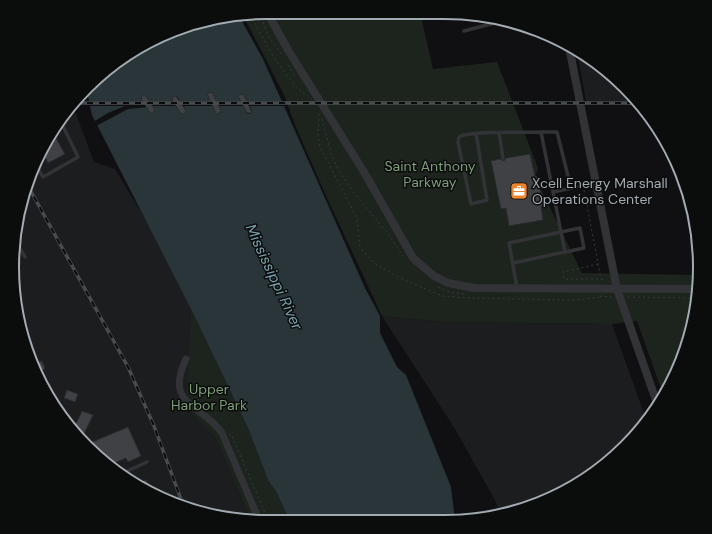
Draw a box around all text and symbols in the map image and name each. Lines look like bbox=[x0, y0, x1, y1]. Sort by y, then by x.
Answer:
park label: Saint Anthony Parkway bbox=[384, 157, 476, 191]
place label: Xcell Energy Marshall Operations Center bbox=[532, 174, 668, 208]
office icon: Xcell Energy Marshall Operations Center bbox=[509, 181, 529, 201]
water label: Mississippi River bbox=[241, 221, 308, 334]
park label: Upper Harbor Park bbox=[171, 380, 247, 414]

